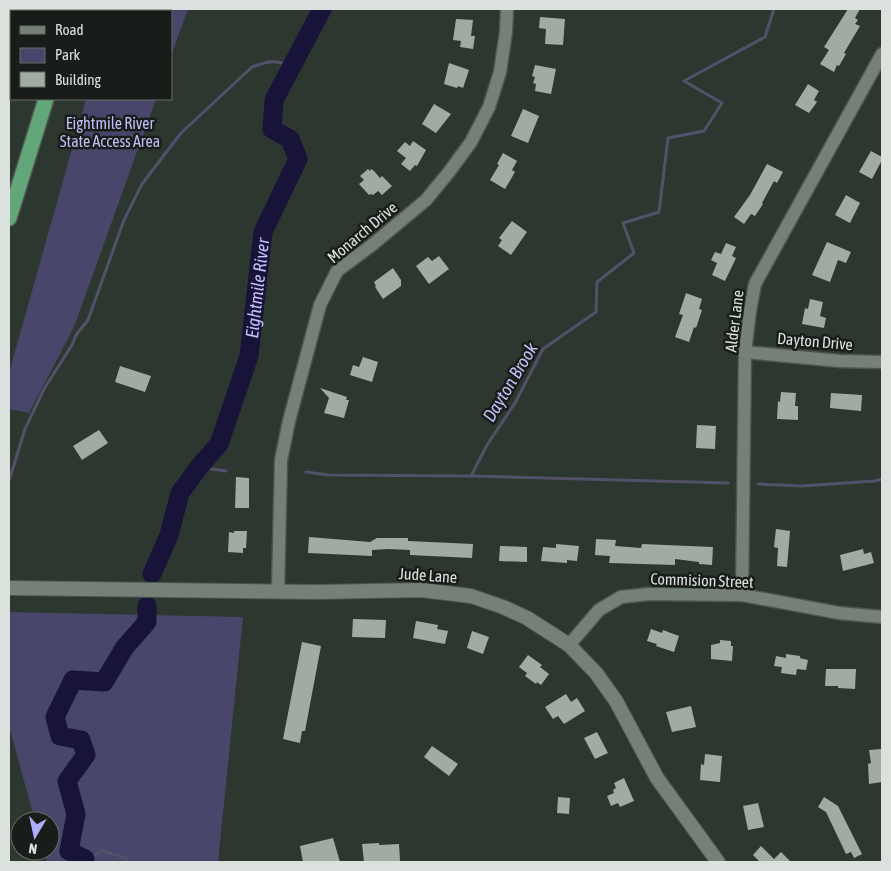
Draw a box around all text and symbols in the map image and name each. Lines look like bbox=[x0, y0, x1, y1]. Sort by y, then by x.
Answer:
legend bbox=[10, 10, 172, 100]
text: Road bbox=[55, 21, 84, 38]
text: Park bbox=[55, 46, 80, 63]
text: Building bbox=[55, 71, 101, 88]
park label: Eightmile River State Access Area bbox=[60, 114, 160, 150]
street label: Monarch Drive bbox=[324, 198, 400, 266]
water label: Eightmile River bbox=[241, 236, 273, 339]
street label: Alder Lane bbox=[721, 289, 747, 353]
street label: Dayton Drive bbox=[776, 329, 854, 354]
water label: Dayton Brook bbox=[478, 338, 542, 425]
street label: Jude Lane bbox=[398, 564, 458, 586]
street label: Commision Street bbox=[650, 569, 754, 591]
north arrow bbox=[10, 811, 60, 861]
text: N bbox=[28, 840, 38, 857]

